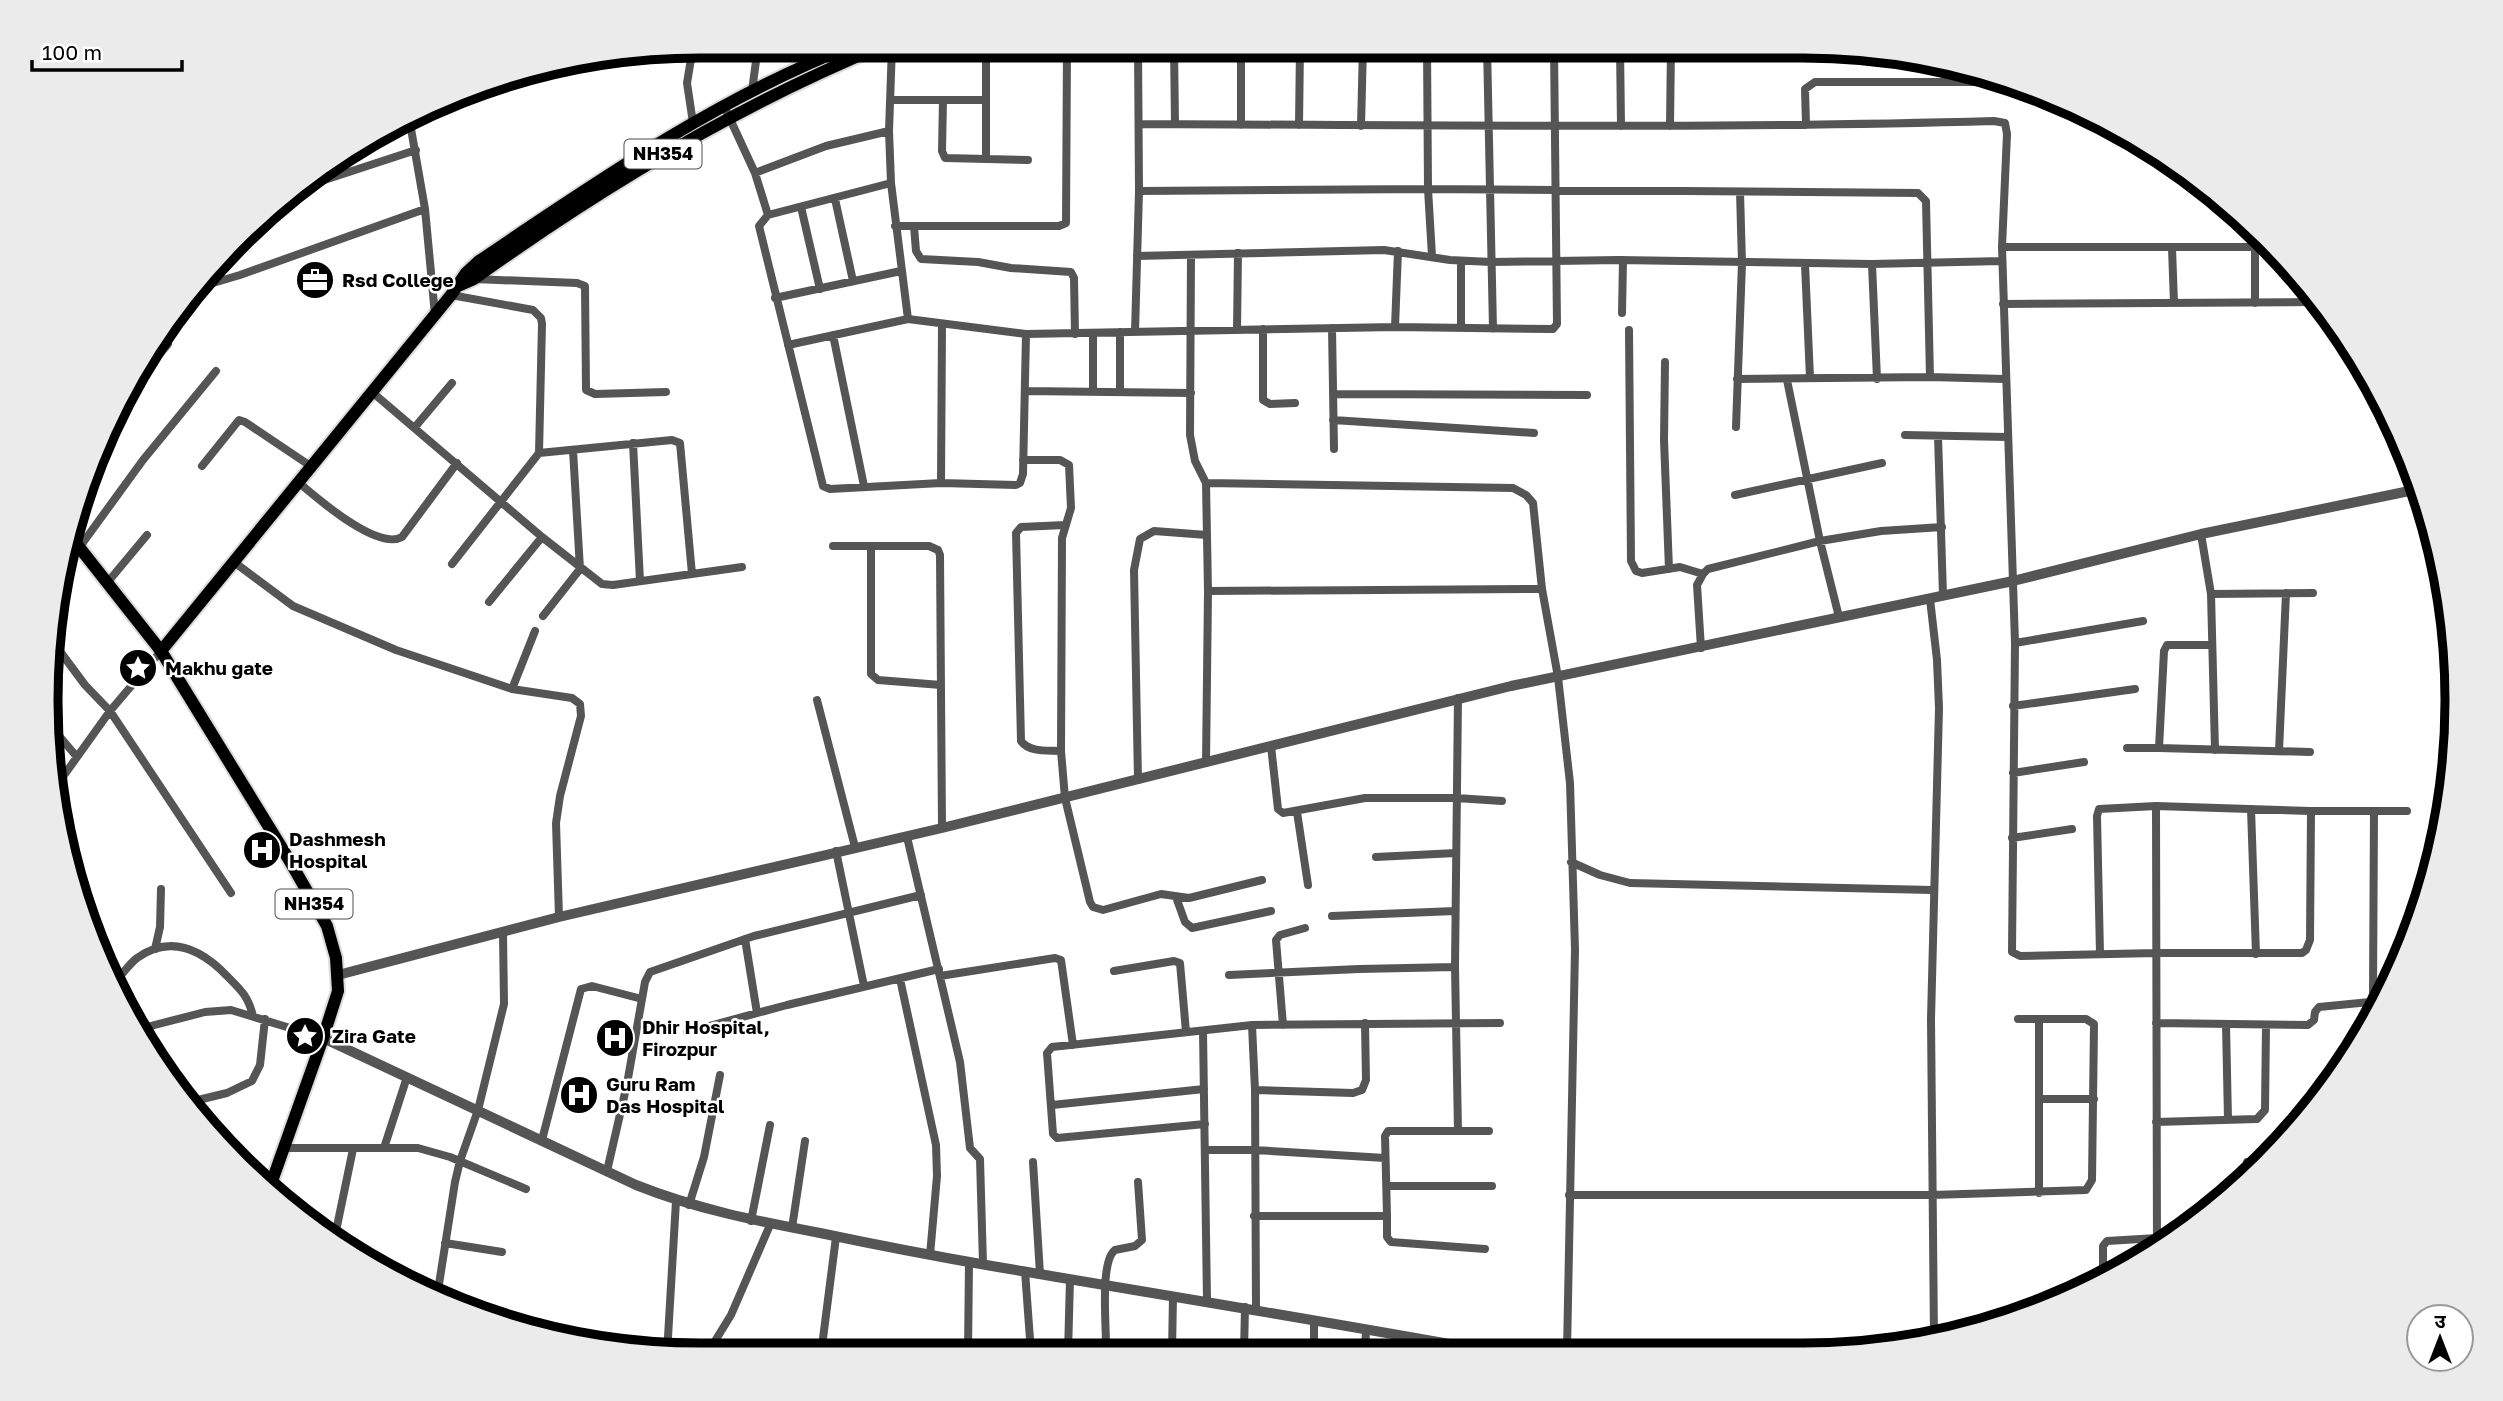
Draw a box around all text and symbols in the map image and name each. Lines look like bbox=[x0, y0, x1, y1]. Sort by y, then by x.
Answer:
scale bar bbox=[32, 28, 182, 72]
text: 100 m bbox=[42, 39, 102, 65]
road number: NH354 bbox=[624, 140, 702, 168]
office icon: Rsd College bbox=[294, 259, 336, 301]
place label: Rsd College bbox=[342, 268, 454, 291]
place icon: Makhu gate bbox=[117, 647, 159, 689]
place label: Makhu gate bbox=[165, 656, 273, 679]
place label: Dashmesh Hospital bbox=[289, 827, 386, 872]
hospital icon: Dashmesh Hospital bbox=[241, 829, 283, 871]
road number: NH354 bbox=[276, 890, 352, 918]
place icon: Zira Gate bbox=[284, 1015, 326, 1057]
place label: Dhir Hospital, Firozpur bbox=[642, 1015, 770, 1060]
hospital icon: Dhir Hospital, Firozpur bbox=[594, 1017, 636, 1059]
place label: Zira Gate bbox=[332, 1024, 416, 1047]
place label: Guru Ram Das Hospital bbox=[606, 1072, 724, 1117]
hospital icon: Guru Ram Das Hospital bbox=[558, 1074, 600, 1116]
north arrow bbox=[2405, 1303, 2475, 1373]
text: उ bbox=[2434, 1309, 2446, 1332]

